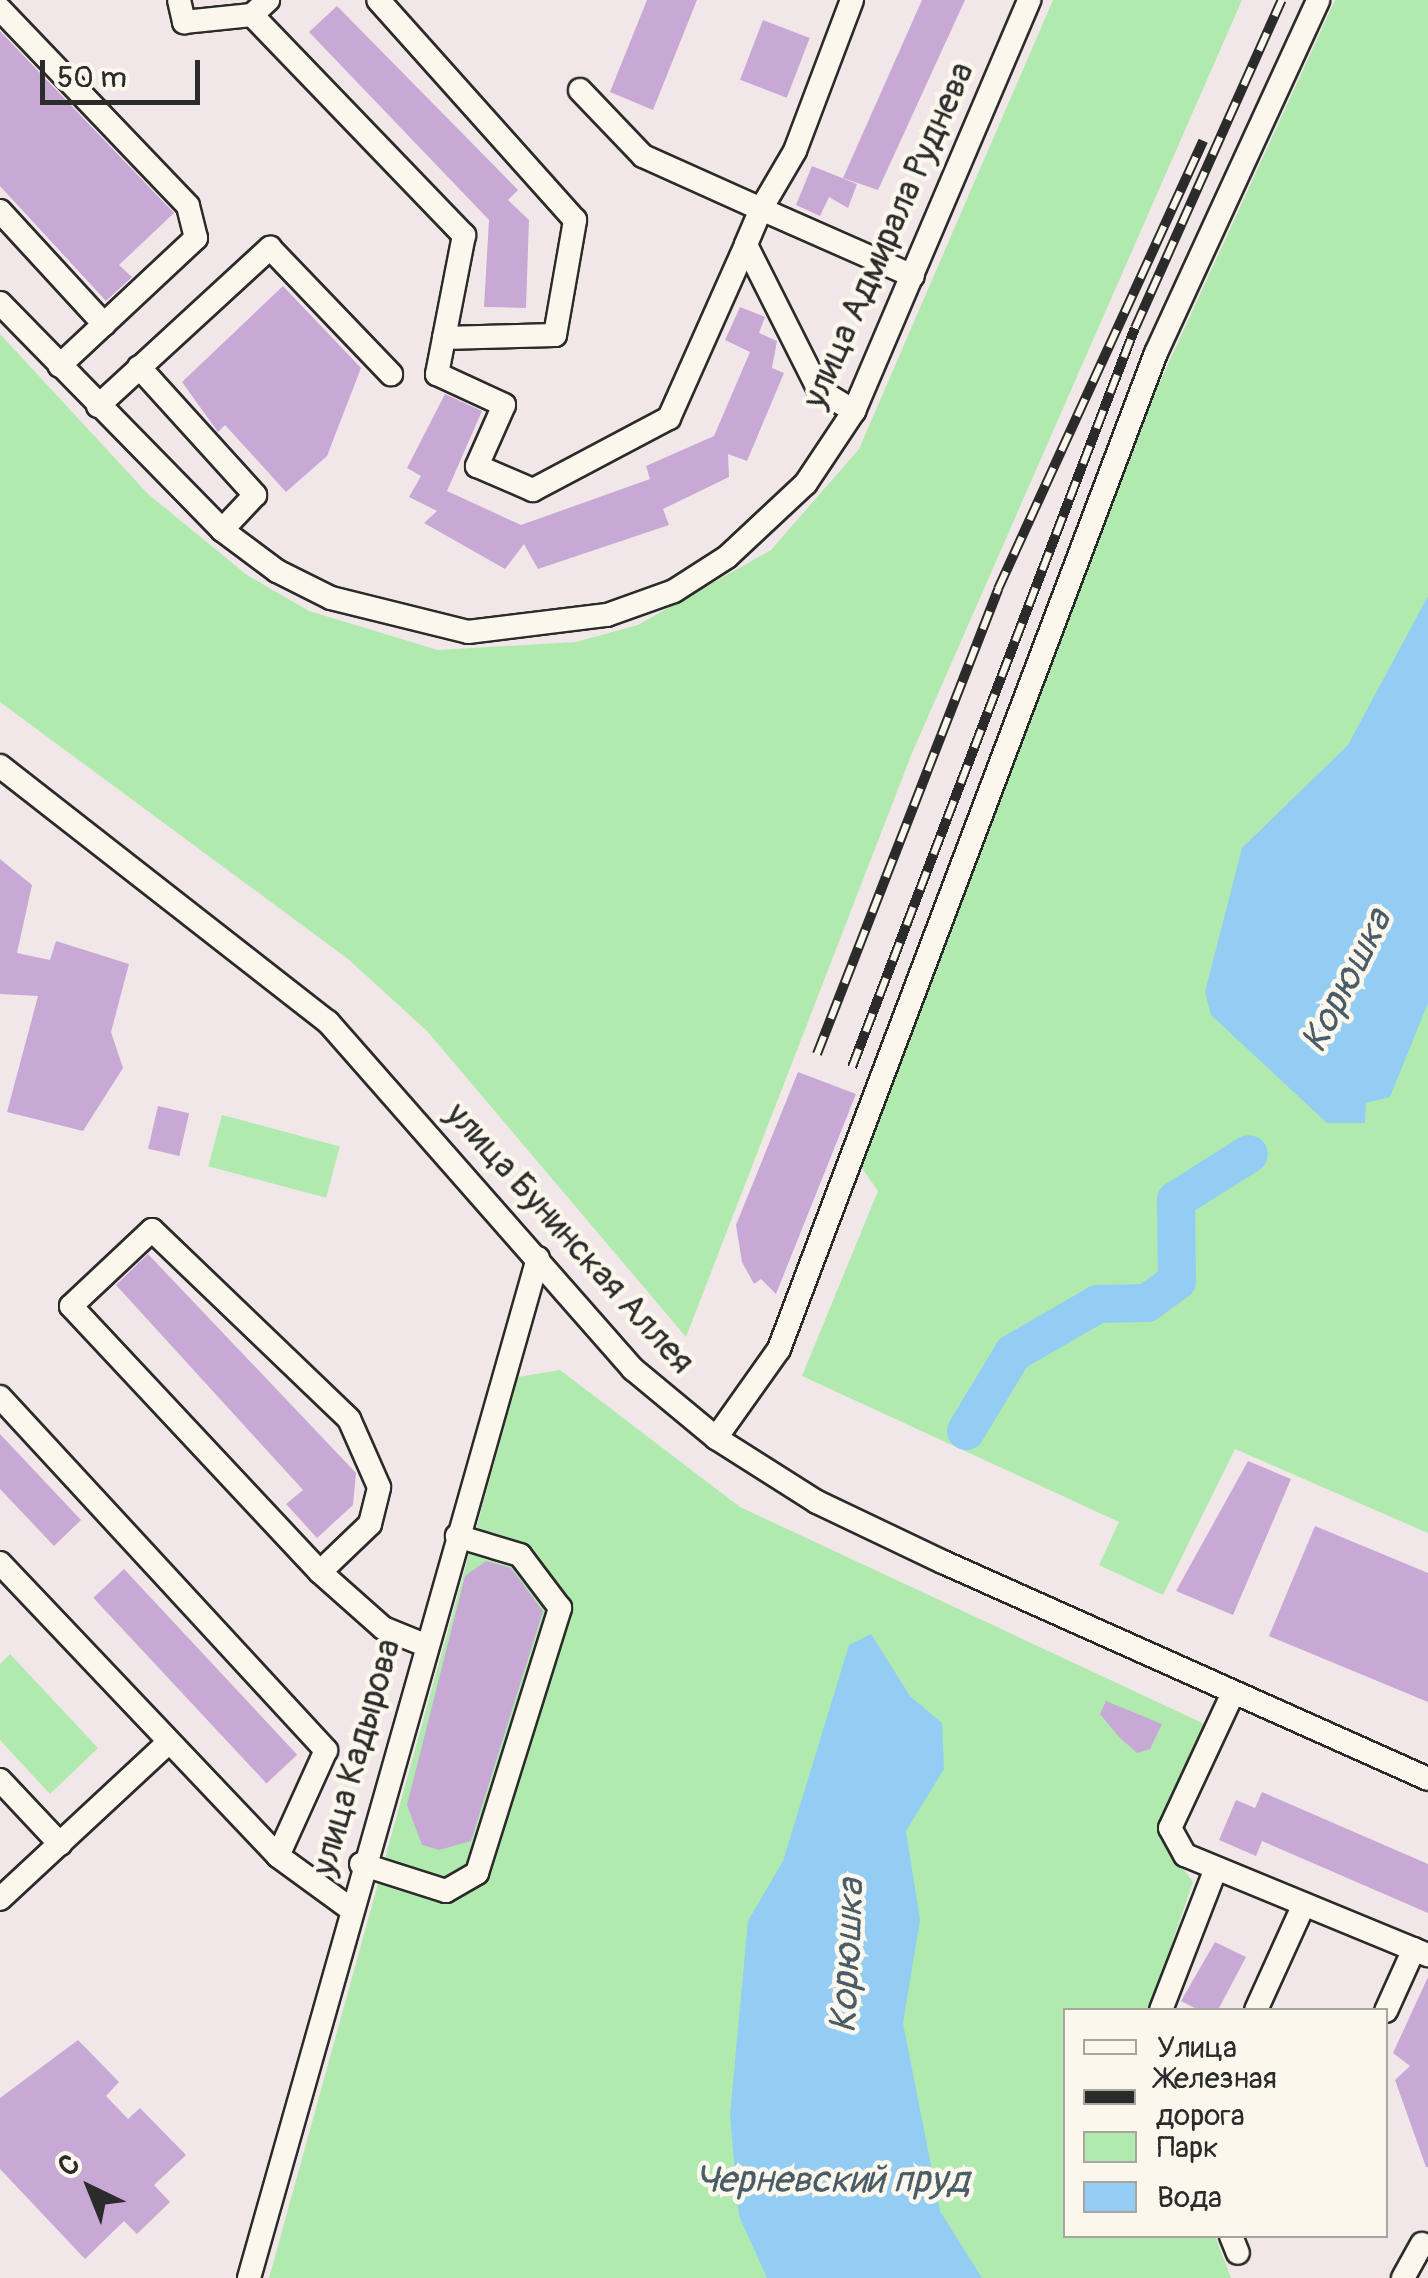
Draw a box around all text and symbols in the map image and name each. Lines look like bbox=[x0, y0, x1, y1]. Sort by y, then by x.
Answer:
scale bar bbox=[45, 40, 205, 102]
street label: улица Адмирала Руднева bbox=[793, 56, 983, 414]
text: 50 m bbox=[57, 59, 127, 96]
water label: Корюшка bbox=[1292, 902, 1402, 1060]
street label: улица Бунинская Аллея bbox=[437, 1094, 703, 1382]
street label: улица Кадырова bbox=[302, 1634, 410, 1880]
water label: Корюшка bbox=[821, 1878, 875, 2034]
legend bbox=[1063, 2008, 1388, 2238]
text: Улица bbox=[1157, 2029, 1237, 2066]
text: Железная дорога bbox=[1156, 2060, 1277, 2134]
text: Парк bbox=[1157, 2129, 1219, 2166]
north arrow bbox=[40, 2138, 140, 2238]
text: С bbox=[51, 2147, 87, 2184]
water label: Черневский пруд bbox=[695, 2158, 969, 2204]
text: Вода bbox=[1157, 2179, 1222, 2216]

